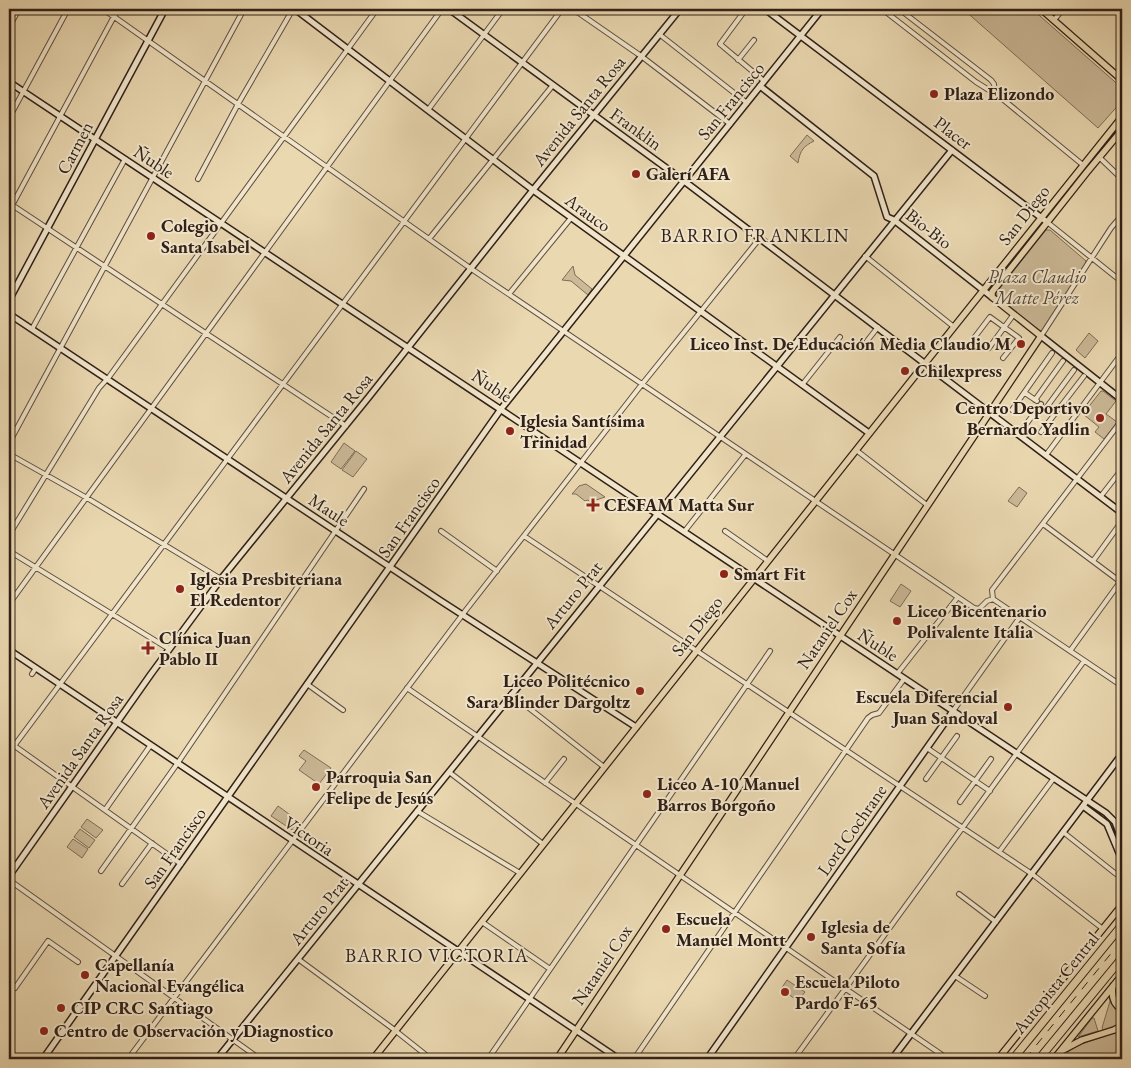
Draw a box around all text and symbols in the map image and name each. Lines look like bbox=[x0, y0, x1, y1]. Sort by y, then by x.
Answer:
street label: Avenida Santa Rosa bbox=[526, 50, 631, 171]
street label: San Francisco bbox=[692, 57, 769, 144]
place label: Plaza Elizondo bbox=[944, 82, 1054, 105]
marker: Plaza Elizondo bbox=[928, 88, 940, 100]
street label: Franklin bbox=[606, 102, 667, 155]
street label: Placer bbox=[930, 111, 977, 154]
street label: Carmen bbox=[51, 117, 98, 178]
street label: Ñuble bbox=[130, 140, 179, 183]
place label: Galerí AFA bbox=[646, 162, 731, 185]
marker: Galerí AFA bbox=[630, 168, 642, 180]
street label: San Diego bbox=[993, 180, 1054, 250]
street label: Arauco bbox=[560, 188, 616, 237]
street label: Bio-Bio bbox=[901, 203, 957, 254]
place label: Colegio Santa Isabel bbox=[161, 214, 250, 258]
district label: BARRIO FRANKLIN bbox=[661, 223, 849, 248]
marker: Colegio Santa Isabel bbox=[145, 230, 157, 242]
park label: Plaza Claudio Matte Pérez bbox=[988, 265, 1086, 309]
place label: Liceo Inst. De Educación Media Claudio M bbox=[690, 332, 1011, 355]
marker: Liceo Inst. De Educación Media Claudio M bbox=[1015, 338, 1027, 350]
place label: Chilexpress bbox=[915, 359, 1002, 382]
street label: Ñuble bbox=[468, 364, 517, 407]
marker: Chilexpress bbox=[899, 365, 911, 377]
street label: Avenida Santa Rosa bbox=[273, 367, 378, 488]
place label: Centro Deportivo Bernardo Yadlin bbox=[955, 396, 1090, 440]
place label: Iglesia Santísima Trinidad bbox=[520, 409, 645, 453]
marker: Centro Deportivo Bernardo Yadlin bbox=[1094, 412, 1106, 424]
marker: Iglesia Santísima Trinidad bbox=[504, 425, 516, 437]
street label: San Francisco bbox=[372, 472, 445, 562]
street label: Maule bbox=[305, 488, 354, 531]
place label: CESFAM Matta Sur bbox=[604, 493, 755, 516]
marker: CESFAM Matta Sur bbox=[586, 498, 600, 512]
street label: Arturo Prat bbox=[538, 556, 607, 634]
place label: Smart Fit bbox=[734, 562, 806, 585]
place label: Iglesia Presbiteriana El Redentor bbox=[190, 567, 342, 611]
marker: Smart Fit bbox=[718, 568, 730, 580]
marker: Iglesia Presbiteriana El Redentor bbox=[174, 583, 186, 595]
street label: Nataniel Cox bbox=[791, 584, 862, 673]
street label: San Diego bbox=[666, 591, 727, 661]
place label: Liceo Bicentenario Polivalente Italia bbox=[907, 599, 1046, 643]
marker: Liceo Bicentenario Polivalente Italia bbox=[891, 615, 903, 627]
street label: Ñuble bbox=[854, 623, 903, 666]
place label: Clínica Juan Pablo II bbox=[159, 626, 251, 670]
marker: Clínica Juan Pablo II bbox=[141, 641, 155, 655]
place label: Liceo Politécnico Sara Blinder Dargoltz bbox=[467, 669, 630, 713]
marker: Liceo Politécnico Sara Blinder Dargoltz bbox=[634, 685, 646, 697]
place label: Escuela Diferencial Juan Sandoval bbox=[856, 685, 998, 729]
street label: Avenida Santa Rosa bbox=[31, 688, 128, 814]
marker: Escuela Diferencial Juan Sandoval bbox=[1002, 701, 1014, 713]
place label: Parroquia San Felipe de Jesús bbox=[326, 765, 433, 809]
place label: Liceo A-10 Manuel Barros Borgoño bbox=[657, 772, 800, 816]
street label: Lord Cochrane bbox=[812, 780, 891, 880]
marker: Parroquia San Felipe de Jesús bbox=[310, 781, 322, 793]
marker: Liceo A-10 Manuel Barros Borgoño bbox=[641, 788, 653, 800]
street label: San Francisco bbox=[138, 803, 211, 893]
street label: Victoria bbox=[280, 810, 339, 861]
street label: Arturo Prat bbox=[284, 872, 353, 950]
place label: Escuela Manuel Montt bbox=[676, 907, 786, 951]
place label: Iglesia de Santa Sofía bbox=[821, 915, 906, 959]
street label: Nataniel Cox bbox=[566, 920, 637, 1009]
marker: Escuela Manuel Montt bbox=[660, 923, 672, 935]
street label: Autopista Central bbox=[1007, 927, 1104, 1039]
marker: Iglesia de Santa Sofía bbox=[805, 931, 817, 943]
district label: BARRIO VICTORIA bbox=[345, 943, 529, 968]
place label: Capellanía Nacional Evangélica bbox=[95, 953, 244, 997]
marker: Capellanía Nacional Evangélica bbox=[79, 969, 91, 981]
place label: Escuela Piloto Pardo F-65 bbox=[795, 970, 900, 1014]
marker: Escuela Piloto Pardo F-65 bbox=[779, 986, 791, 998]
place label: CIP CRC Santiago bbox=[71, 996, 213, 1019]
marker: CIP CRC Santiago bbox=[55, 1002, 67, 1014]
place label: Centro de Observación y Diagnostico bbox=[54, 1019, 333, 1042]
marker: Centro de Observación y Diagnostico bbox=[38, 1025, 50, 1037]

